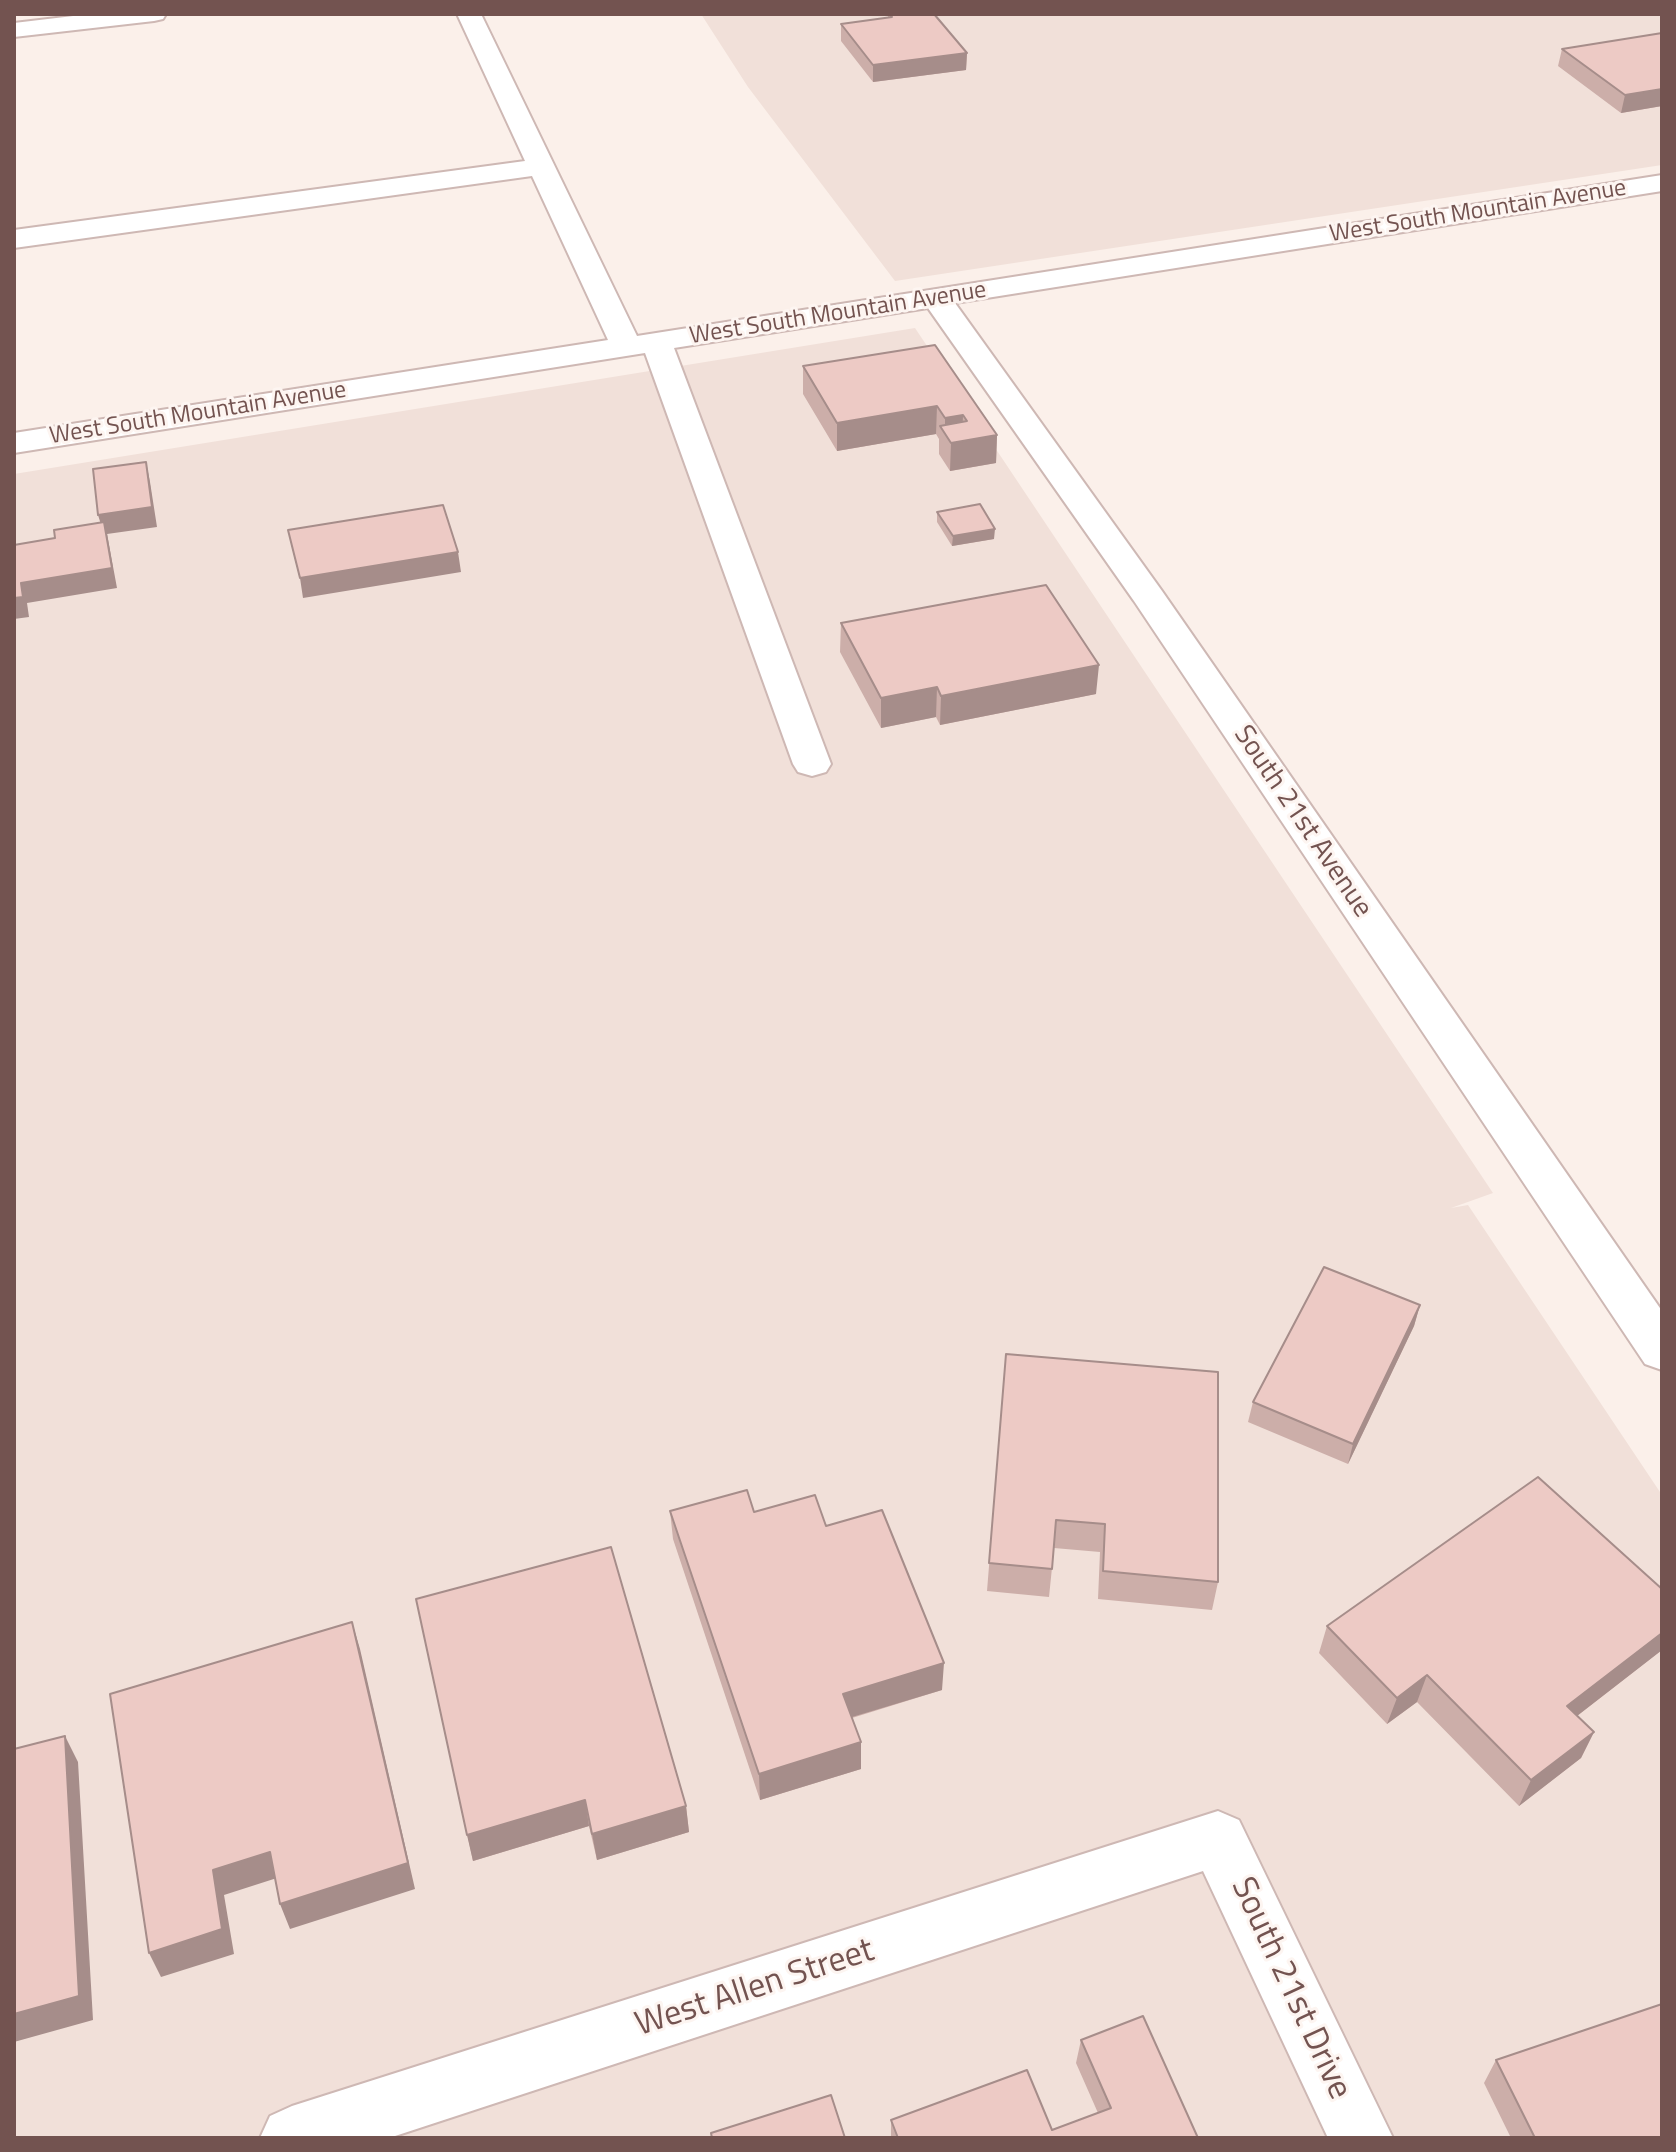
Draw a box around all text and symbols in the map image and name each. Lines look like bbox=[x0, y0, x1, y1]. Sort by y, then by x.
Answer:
street label: West South Mountain Avenue bbox=[1328, 174, 1628, 250]
street label: West South Mountain Avenue bbox=[688, 276, 988, 352]
street label: West South Mountain Avenue bbox=[48, 376, 348, 452]
street label: South 21st Avenue bbox=[1225, 720, 1379, 924]
street label: South 21st Drive bbox=[1221, 1872, 1359, 2106]
street label: West Allen Street bbox=[631, 1931, 879, 2047]

